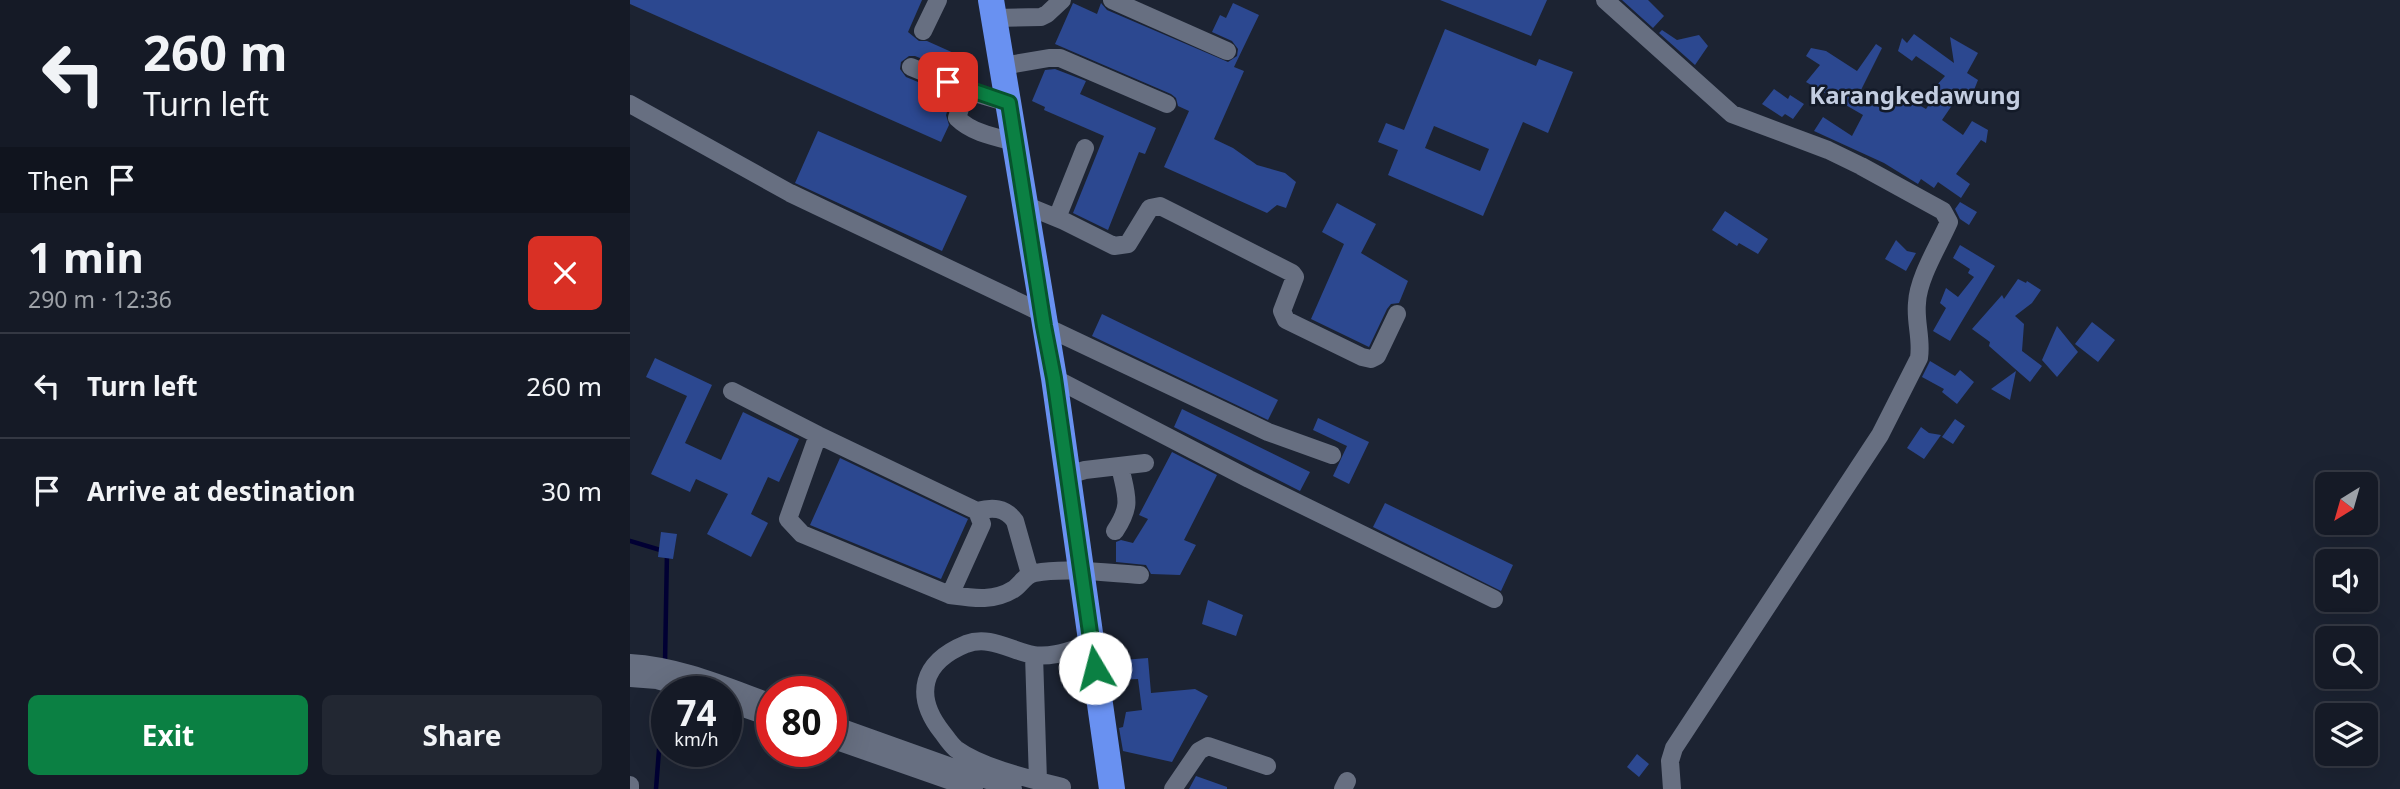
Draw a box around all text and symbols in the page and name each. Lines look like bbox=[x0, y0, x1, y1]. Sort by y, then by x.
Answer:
text: 260 m bbox=[143, 19, 288, 85]
icon: left bbox=[28, 28, 119, 119]
pin bbox=[918, 52, 978, 112]
icon: arrive bbox=[929, 63, 967, 101]
district label: Karangkedawung bbox=[1809, 78, 2021, 111]
text: Turn left bbox=[143, 82, 269, 125]
icon: arrive bbox=[103, 161, 141, 199]
text: Then bbox=[28, 162, 89, 198]
text: 1 min bbox=[28, 228, 144, 285]
button: close bbox=[528, 236, 602, 310]
text: 290 m · 12:36 bbox=[28, 283, 172, 315]
icon: left bbox=[28, 367, 66, 405]
text: Turn left bbox=[87, 368, 198, 404]
text: 260 m bbox=[526, 368, 602, 404]
icon: arrive bbox=[28, 472, 66, 510]
north arrow bbox=[2315, 472, 2378, 536]
map controls bbox=[2315, 472, 2378, 766]
text: Arrive at destination bbox=[87, 473, 356, 509]
text: 30 m bbox=[541, 473, 602, 509]
button: sound bbox=[2315, 549, 2378, 612]
button: search bbox=[2315, 626, 2378, 689]
position arrow bbox=[1058, 631, 1132, 705]
speed limit sign: 80 bbox=[756, 676, 847, 767]
text: 74 bbox=[676, 689, 717, 736]
button: Exit bbox=[28, 695, 308, 775]
button: Share bbox=[322, 695, 602, 775]
button: layers bbox=[2315, 703, 2378, 766]
text: km/h bbox=[674, 727, 719, 751]

